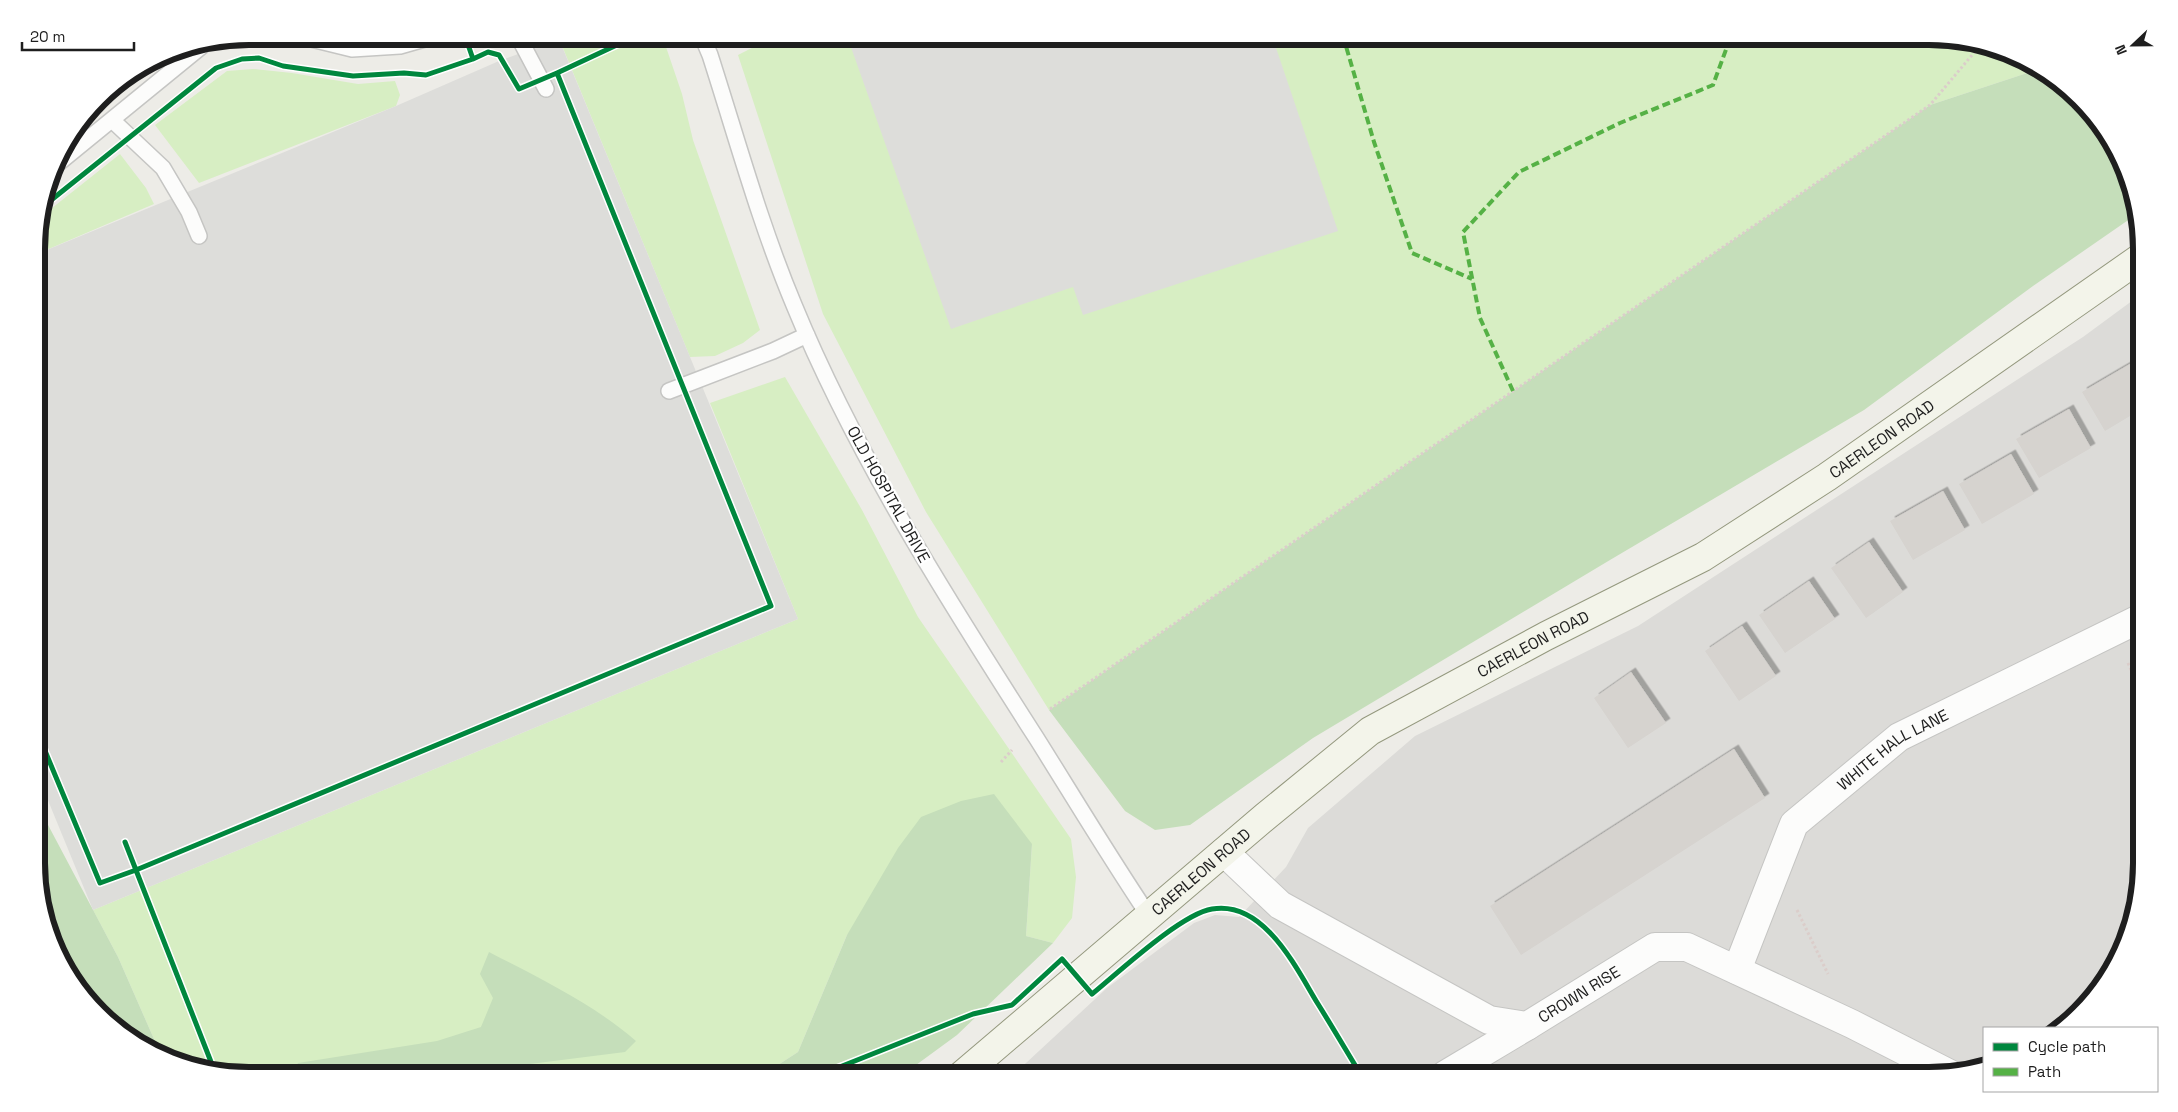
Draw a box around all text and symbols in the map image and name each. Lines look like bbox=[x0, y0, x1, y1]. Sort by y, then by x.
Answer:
scale bar bbox=[22, 20, 135, 52]
north arrow bbox=[2108, 20, 2158, 70]
text: 20 m bbox=[30, 27, 65, 46]
text: N bbox=[2111, 42, 2131, 58]
street label: CAERLEON ROAD bbox=[1825, 395, 1939, 483]
street label: OLD HOSPITAL DRIVE bbox=[842, 422, 935, 566]
street label: CAERLEON ROAD bbox=[1473, 606, 1593, 682]
street label: WHITE HALL LANE bbox=[1833, 704, 1952, 795]
street label: CAERLEON ROAD bbox=[1147, 824, 1255, 920]
street label: CROWN RISE bbox=[1534, 961, 1624, 1028]
legend bbox=[1983, 1027, 2158, 1092]
text: Cycle path bbox=[2028, 1037, 2106, 1056]
text: Path bbox=[2028, 1062, 2061, 1081]

